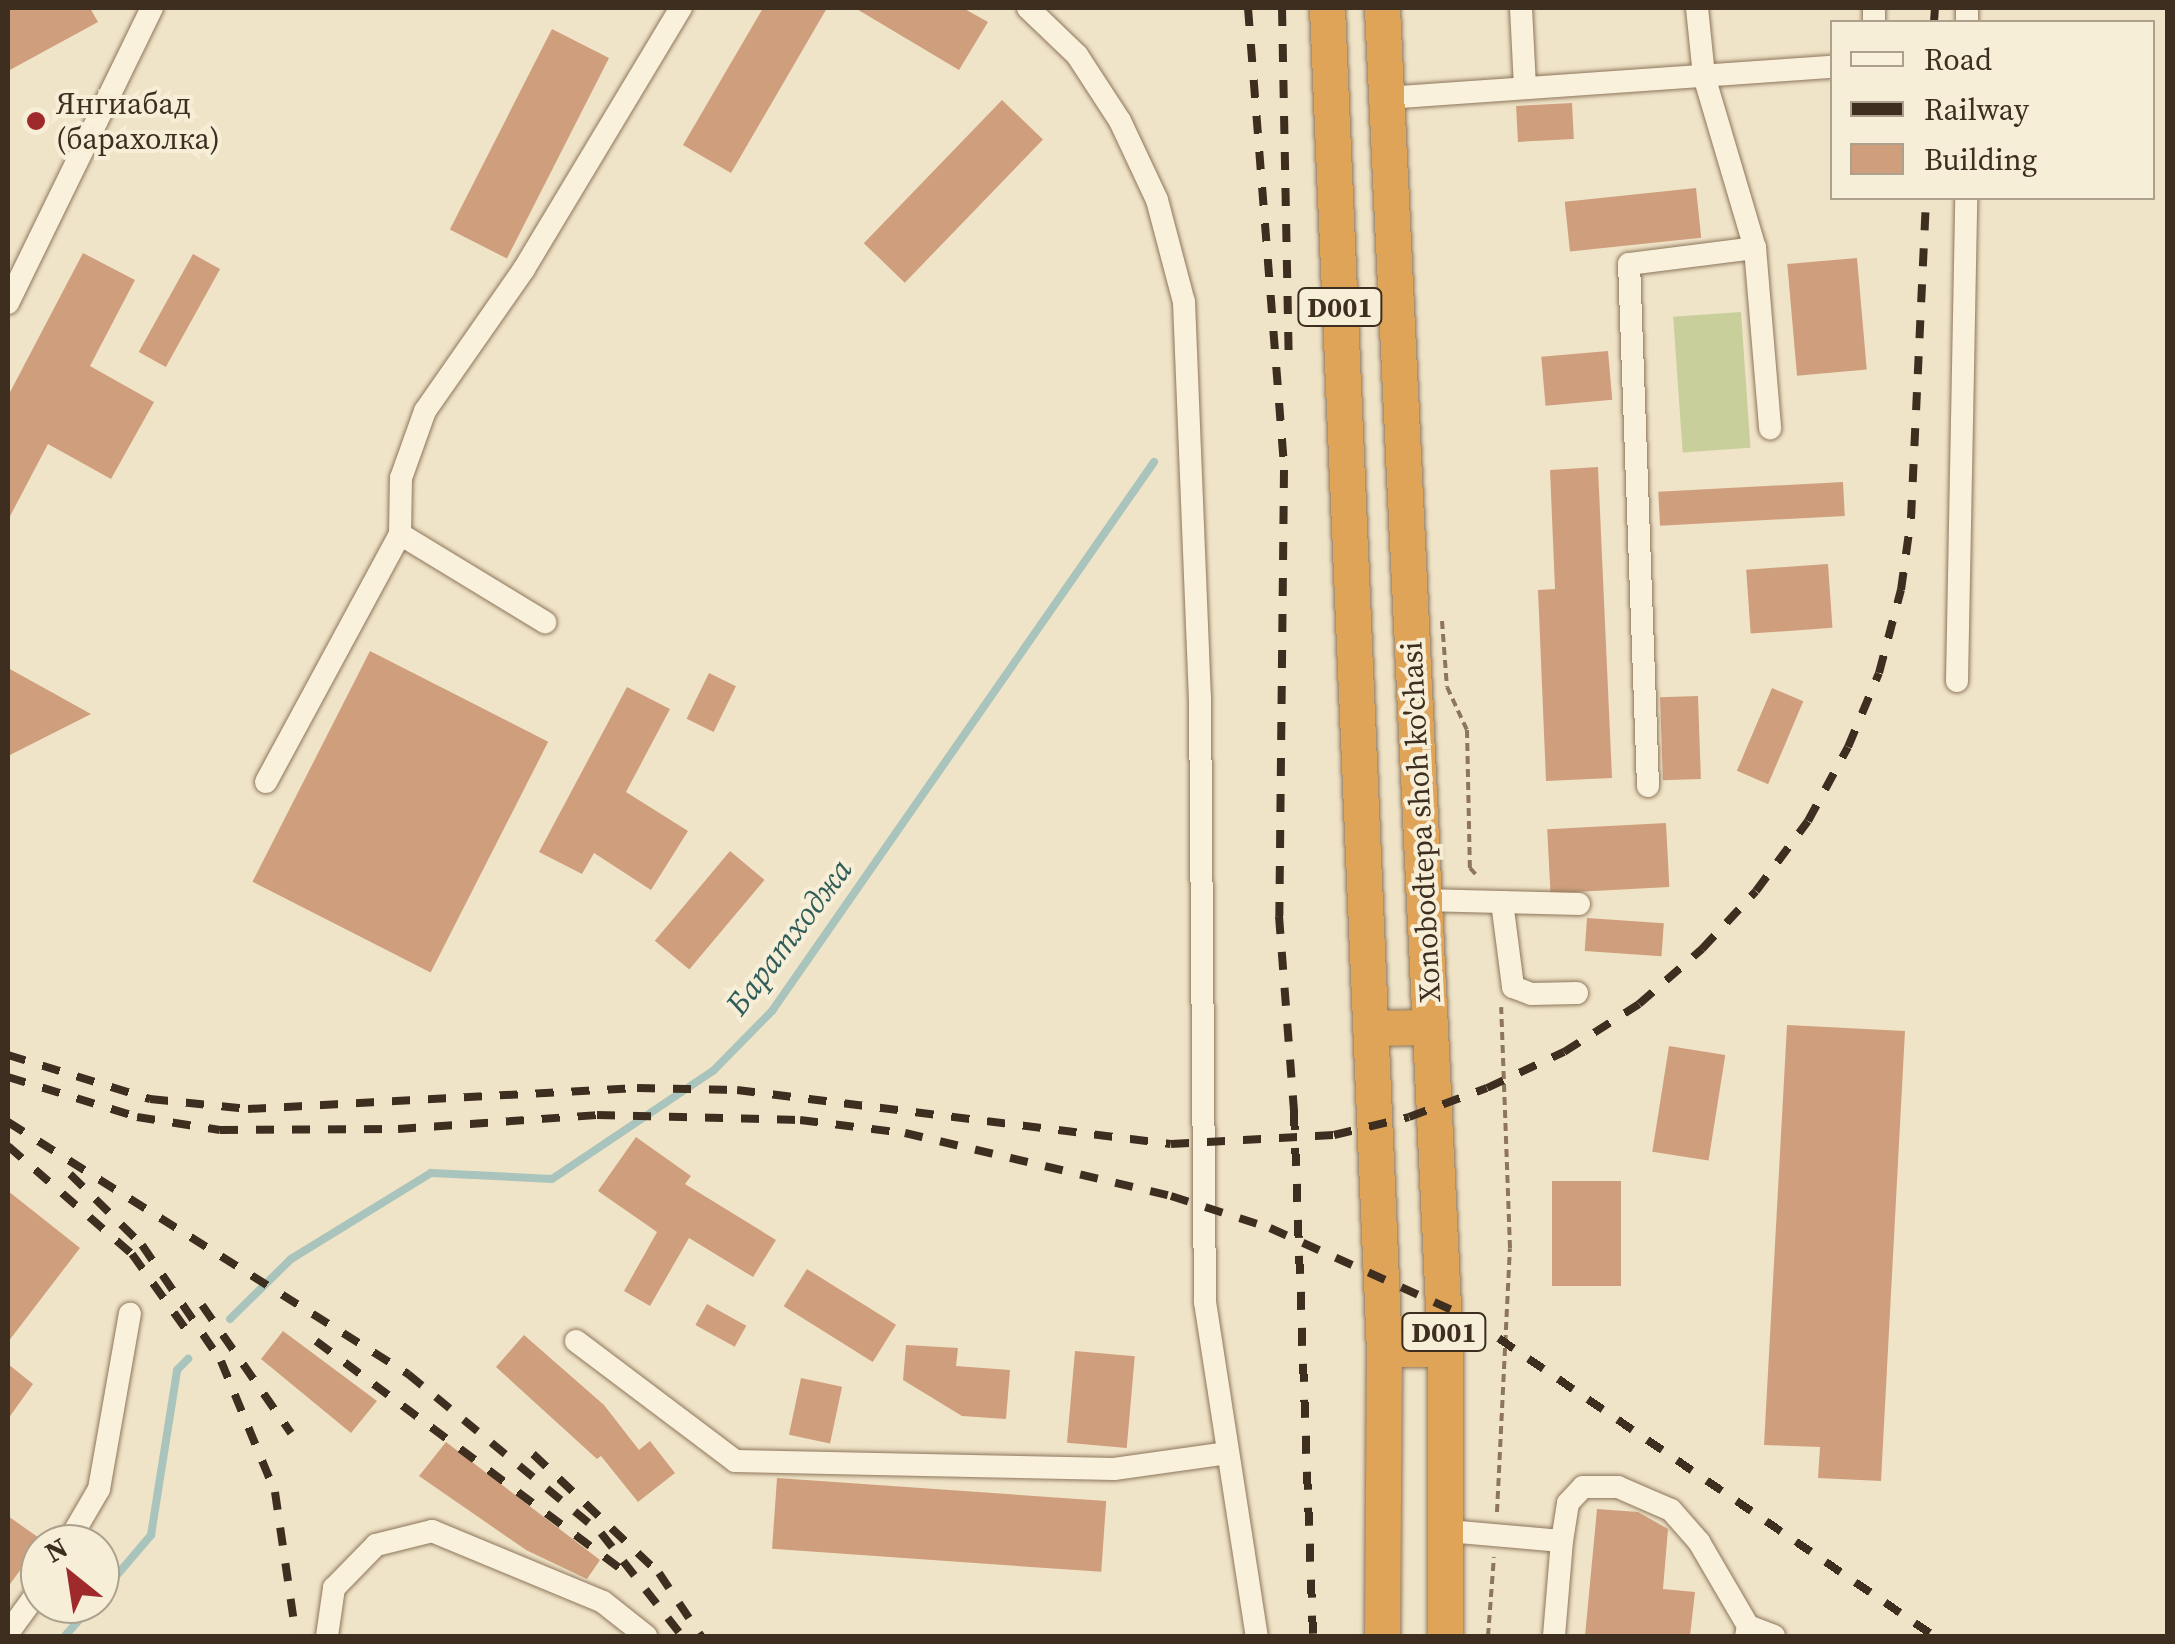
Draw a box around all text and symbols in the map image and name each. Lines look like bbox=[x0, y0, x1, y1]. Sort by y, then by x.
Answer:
legend bbox=[1830, 20, 2155, 200]
text: Road bbox=[1924, 39, 1992, 80]
place label: Янгиабад (барахолка) bbox=[56, 86, 220, 156]
text: Railway bbox=[1924, 89, 2029, 130]
marker: Янгиабад (барахолка) bbox=[25, 110, 47, 132]
text: Building bbox=[1924, 139, 2037, 180]
road number: D001 bbox=[1295, 284, 1385, 330]
street label: Xonobodtepa shoh ko'chasi bbox=[1394, 641, 1448, 1003]
water label: Баратходжа bbox=[718, 851, 860, 1023]
road number: D001 bbox=[1399, 1309, 1489, 1355]
north arrow bbox=[20, 1524, 120, 1624]
text: N bbox=[38, 1528, 74, 1571]

